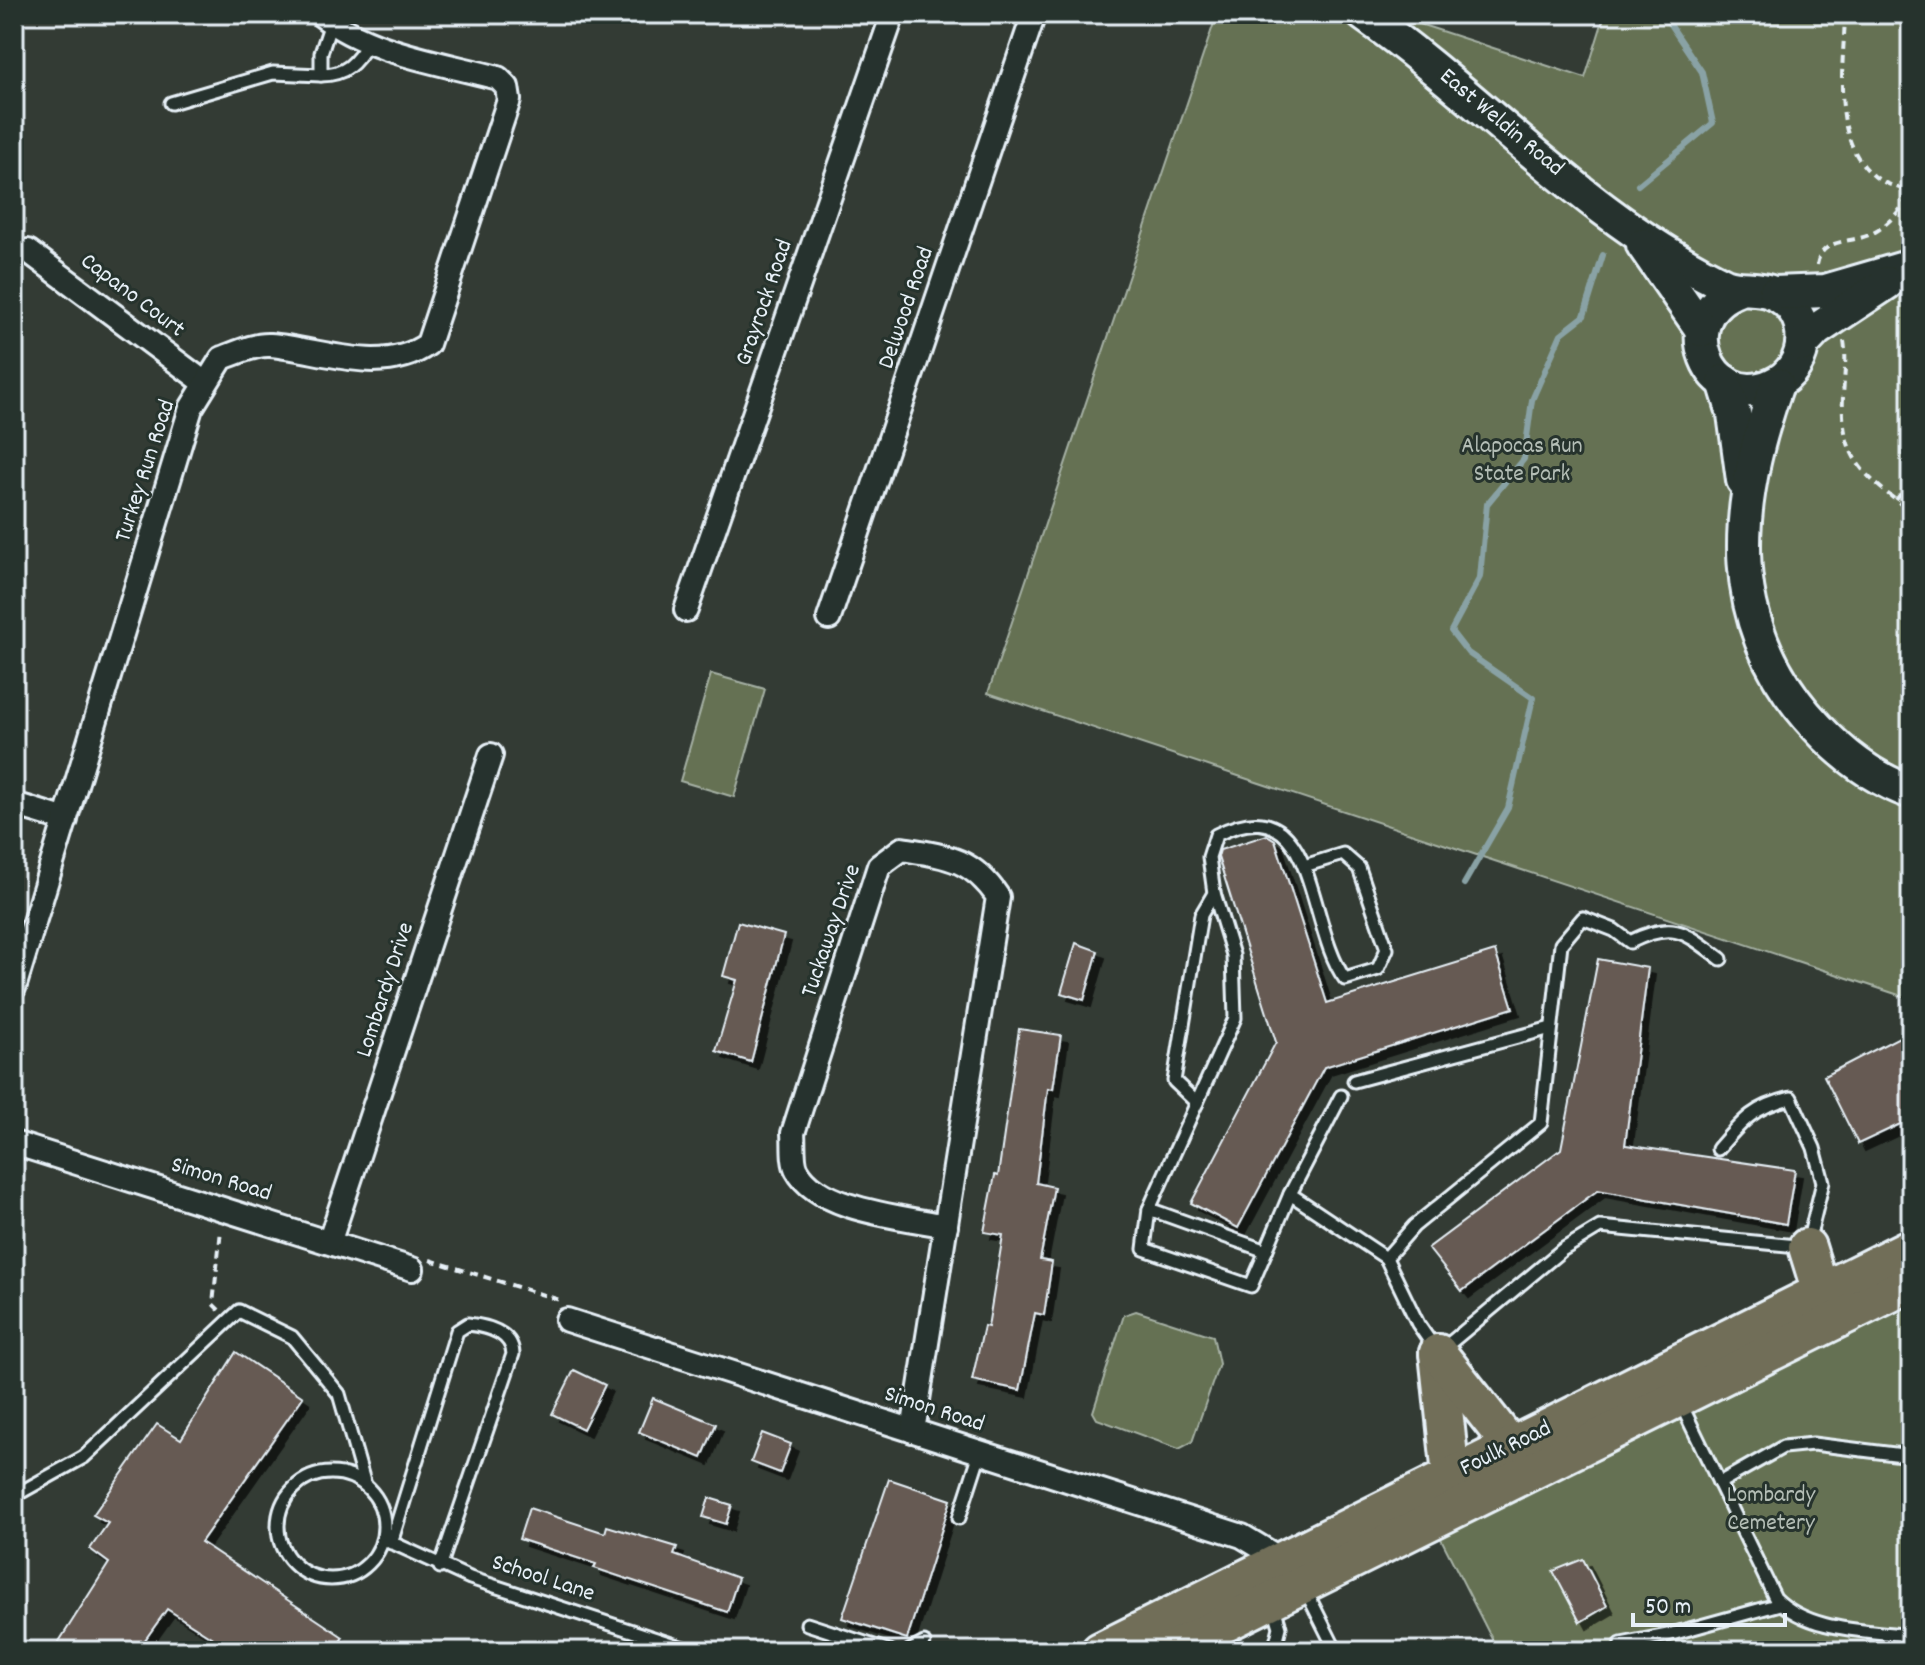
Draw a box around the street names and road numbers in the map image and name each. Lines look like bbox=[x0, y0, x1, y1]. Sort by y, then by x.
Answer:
street label: East Weldin Road bbox=[1431, 61, 1571, 185]
street label: Grayrock Road bbox=[728, 235, 802, 371]
street label: Delwood Road bbox=[870, 242, 944, 374]
street label: Capano Court bbox=[73, 245, 192, 347]
street label: Turkey Run Road bbox=[107, 395, 185, 547]
street label: Tuckaway Drive bbox=[793, 860, 871, 1002]
street label: Lombardy Drive bbox=[348, 918, 424, 1062]
street label: Simon Road bbox=[166, 1149, 276, 1211]
street label: Simon Road bbox=[879, 1378, 989, 1442]
street label: Foulk Road bbox=[1455, 1412, 1557, 1486]
street label: School Lane bbox=[487, 1546, 599, 1612]

